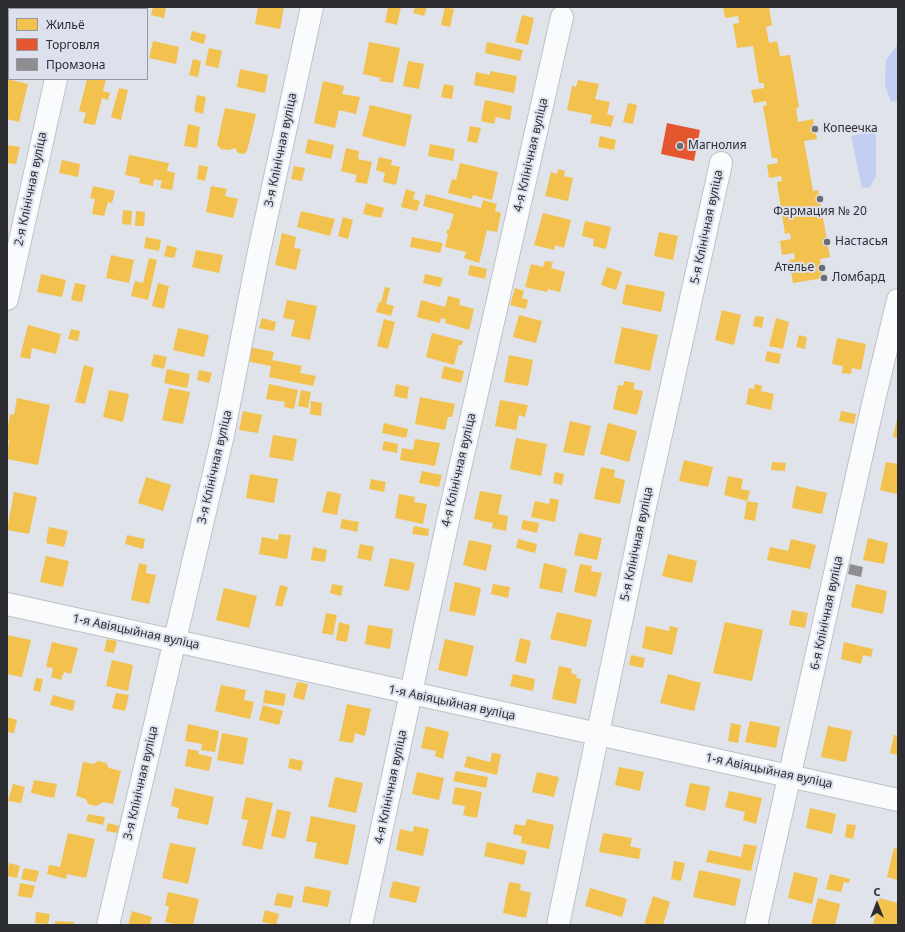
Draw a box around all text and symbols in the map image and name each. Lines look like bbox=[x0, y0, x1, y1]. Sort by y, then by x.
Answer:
legend bbox=[8, 8, 148, 80]
text: Жильё bbox=[46, 16, 85, 33]
text: Торговля bbox=[46, 36, 100, 53]
text: Промзона bbox=[46, 56, 105, 73]
street label: 3-я Клінічная вуліца bbox=[262, 92, 300, 208]
street label: 4-я Клінічная вуліца bbox=[511, 97, 551, 213]
place label: Копеечка bbox=[823, 122, 878, 136]
marker: Копеечка bbox=[810, 124, 820, 134]
street label: 2-я Клінічная вуліца bbox=[12, 131, 50, 247]
place label: Магнолия bbox=[688, 139, 747, 153]
marker: Магнолия bbox=[675, 141, 685, 151]
street label: 5-я Клінічная вуліца bbox=[688, 169, 726, 285]
marker: Фармация № 20 bbox=[815, 194, 825, 204]
place label: Фармация № 20 bbox=[773, 205, 867, 219]
place label: Настасья bbox=[835, 235, 888, 249]
marker: Настасья bbox=[822, 237, 832, 247]
place label: Ателье bbox=[774, 261, 814, 275]
marker: Ателье bbox=[817, 263, 827, 273]
place label: Ломбард bbox=[832, 271, 885, 285]
marker: Ломбард bbox=[819, 273, 829, 283]
street label: 3-я Клінічная вуліца bbox=[195, 409, 235, 525]
street label: 4-я Клінічная вуліца bbox=[439, 412, 479, 528]
street label: 5-я Клінічная вуліца bbox=[618, 486, 656, 602]
street label: 6-я Клінічная вуліца bbox=[808, 555, 846, 671]
street label: 1-я Авіяцыйная вуліца bbox=[71, 611, 201, 653]
street label: 1-я Авіяцыйная вуліца bbox=[387, 682, 517, 724]
street label: 3-я Клінічная вуліца bbox=[121, 725, 161, 841]
street label: 4-я Клінічная вуліца bbox=[372, 729, 410, 845]
street label: 1-я Авіяцыйная вуліца bbox=[704, 750, 834, 792]
north arrow bbox=[857, 884, 897, 924]
text: С bbox=[873, 884, 881, 899]

